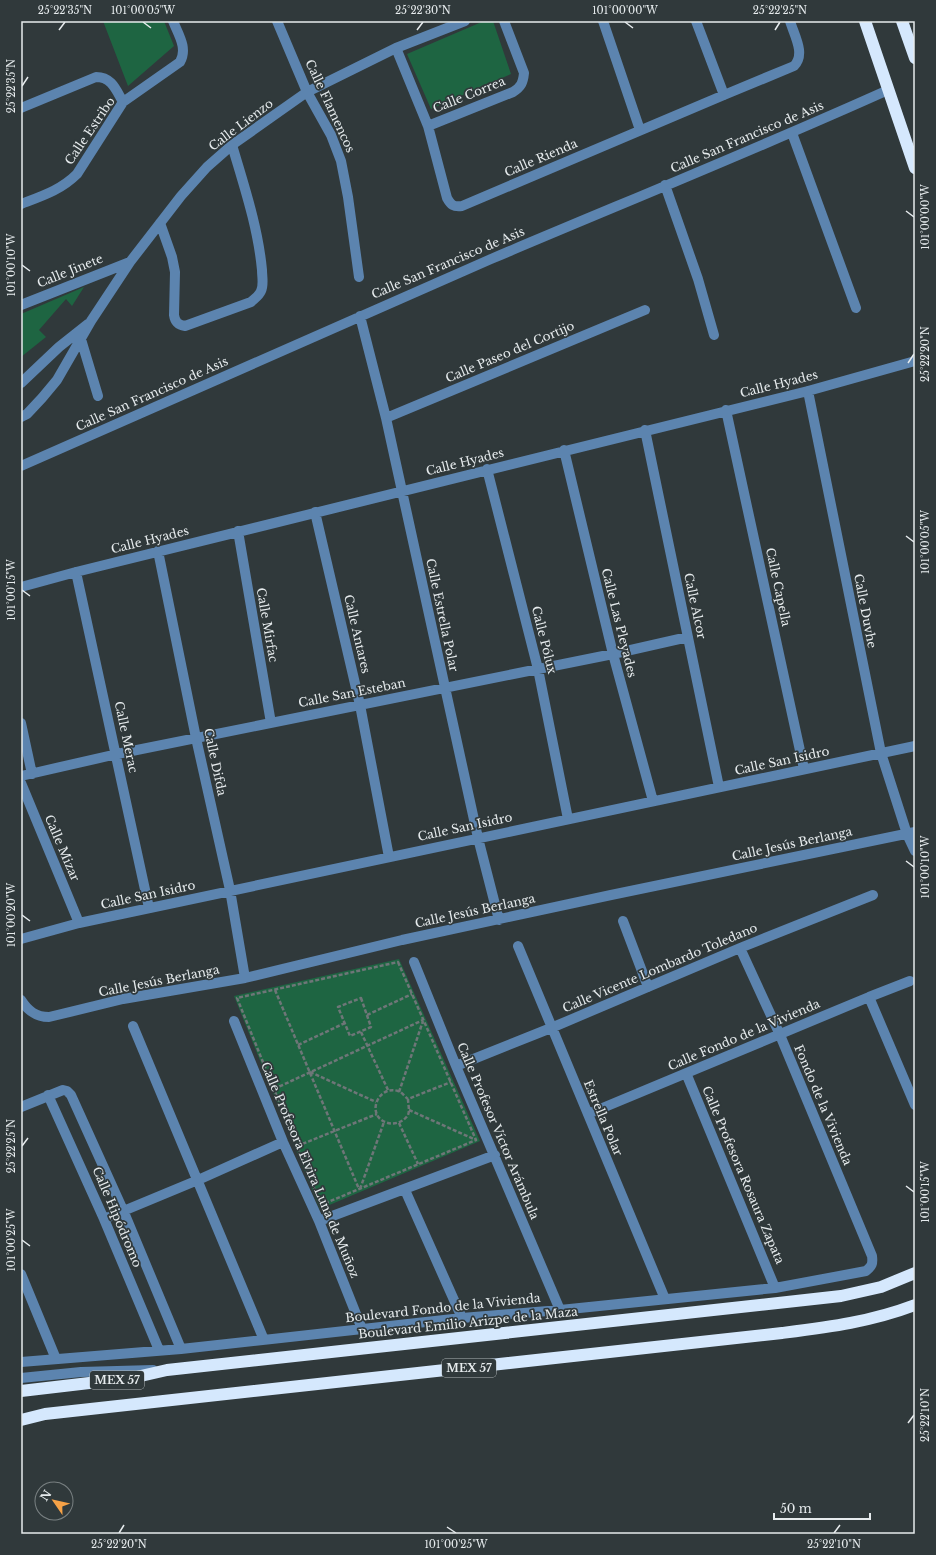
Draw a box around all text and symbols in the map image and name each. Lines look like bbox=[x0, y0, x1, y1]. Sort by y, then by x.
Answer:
text: 25°22'35"N bbox=[38, 4, 92, 17]
text: 101°00'05"W bbox=[111, 4, 175, 17]
text: 25°22'30"N bbox=[395, 4, 451, 17]
text: 101°00'00"W bbox=[592, 4, 658, 17]
text: 25°22'25"N bbox=[753, 4, 807, 17]
street label: Calle Flamencos bbox=[302, 57, 359, 155]
text: 25°22'35"N bbox=[5, 59, 18, 113]
street label: Calle Correa bbox=[430, 73, 508, 116]
street label: Calle Estribo bbox=[61, 94, 118, 167]
street label: Calle Lienzo bbox=[205, 95, 276, 154]
street label: Calle San Francisco de Asis bbox=[668, 97, 826, 176]
street label: Calle Rienda bbox=[502, 135, 580, 180]
text: 101°00'00"W bbox=[919, 184, 932, 250]
street label: Calle San Francisco de Asis bbox=[369, 223, 527, 302]
text: 101°00'10"W bbox=[5, 233, 18, 296]
street label: Calle Jinete bbox=[35, 250, 105, 291]
street label: Calle Paseo del Cortijo bbox=[443, 318, 577, 385]
text: 25°22'20"N bbox=[919, 326, 932, 382]
street label: Calle San Francisco de Asis bbox=[73, 353, 230, 434]
street label: Calle Hyades bbox=[738, 367, 819, 400]
street label: Calle Hyades bbox=[424, 445, 505, 478]
text: 101°00'05"W bbox=[919, 510, 932, 574]
street label: Calle Hyades bbox=[109, 523, 190, 556]
street label: Calle Capella bbox=[763, 546, 794, 628]
street label: Calle Estrella Polar bbox=[423, 557, 462, 673]
text: 101°00'15"W bbox=[5, 559, 18, 621]
street label: Calle Las Pleyades bbox=[599, 567, 640, 679]
street label: Calle Alcor bbox=[681, 572, 710, 641]
street label: Calle Duvhe bbox=[851, 572, 880, 649]
street label: Calle Mirfac bbox=[254, 587, 282, 664]
street label: Calle Antares bbox=[341, 593, 374, 675]
street label: Calle Pólux bbox=[529, 604, 560, 676]
street label: Calle San Esteban bbox=[297, 675, 407, 710]
street label: Calle Merac bbox=[112, 700, 142, 775]
street label: Calle Difda bbox=[201, 727, 230, 797]
street label: Calle San Isidro bbox=[733, 743, 831, 778]
street label: Calle San Isidro bbox=[416, 809, 514, 844]
street label: Calle Mizar bbox=[42, 812, 83, 883]
street label: Calle Jesús Berlanga bbox=[730, 823, 854, 864]
text: 101°00'10"W bbox=[919, 835, 932, 898]
street label: Calle San Isidro bbox=[99, 877, 197, 912]
text: 101°00'20"W bbox=[5, 882, 18, 947]
street label: Calle Jesús Berlanga bbox=[413, 890, 537, 931]
street label: Calle Vicente Lombardo Toledano bbox=[560, 920, 760, 1015]
street label: Calle Jesús Berlanga bbox=[97, 961, 221, 1000]
street label: Calle Fondo de la Vivienda bbox=[665, 995, 822, 1073]
street label: Calle Profesor Víctor Arámbula bbox=[454, 1040, 543, 1222]
street label: Fondo de la Vivienda bbox=[791, 1042, 856, 1168]
street label: Calle Profesora Elvira Luna de Muñoz bbox=[258, 1059, 363, 1280]
street label: Estrella Polar bbox=[581, 1078, 626, 1158]
street label: Calle Profesora Rosaura Zapata bbox=[699, 1084, 788, 1266]
text: 25°22'25"N bbox=[5, 1119, 18, 1173]
text: 101°00'15"W bbox=[919, 1161, 932, 1223]
street label: Calle Hipódromo bbox=[89, 1164, 145, 1270]
text: 101°00'25"W bbox=[5, 1208, 18, 1272]
street label: Boulevard Fondo de la Vivienda bbox=[345, 1290, 542, 1325]
street label: Boulevard Emilio Arizpe de la Maza bbox=[357, 1303, 579, 1341]
road number: MEX 57 bbox=[442, 1359, 496, 1377]
road number: MEX 57 bbox=[90, 1371, 144, 1389]
text: 25°22'10"N bbox=[919, 1388, 932, 1442]
north arrow bbox=[34, 1481, 74, 1521]
text: N bbox=[37, 1487, 55, 1504]
scale bar bbox=[774, 1495, 870, 1521]
text: 50 m bbox=[780, 1501, 812, 1516]
text: 25°22'20"N bbox=[91, 1538, 147, 1551]
text: 101°00'25"W bbox=[424, 1538, 488, 1551]
text: 25°22'10"N bbox=[807, 1538, 861, 1551]

